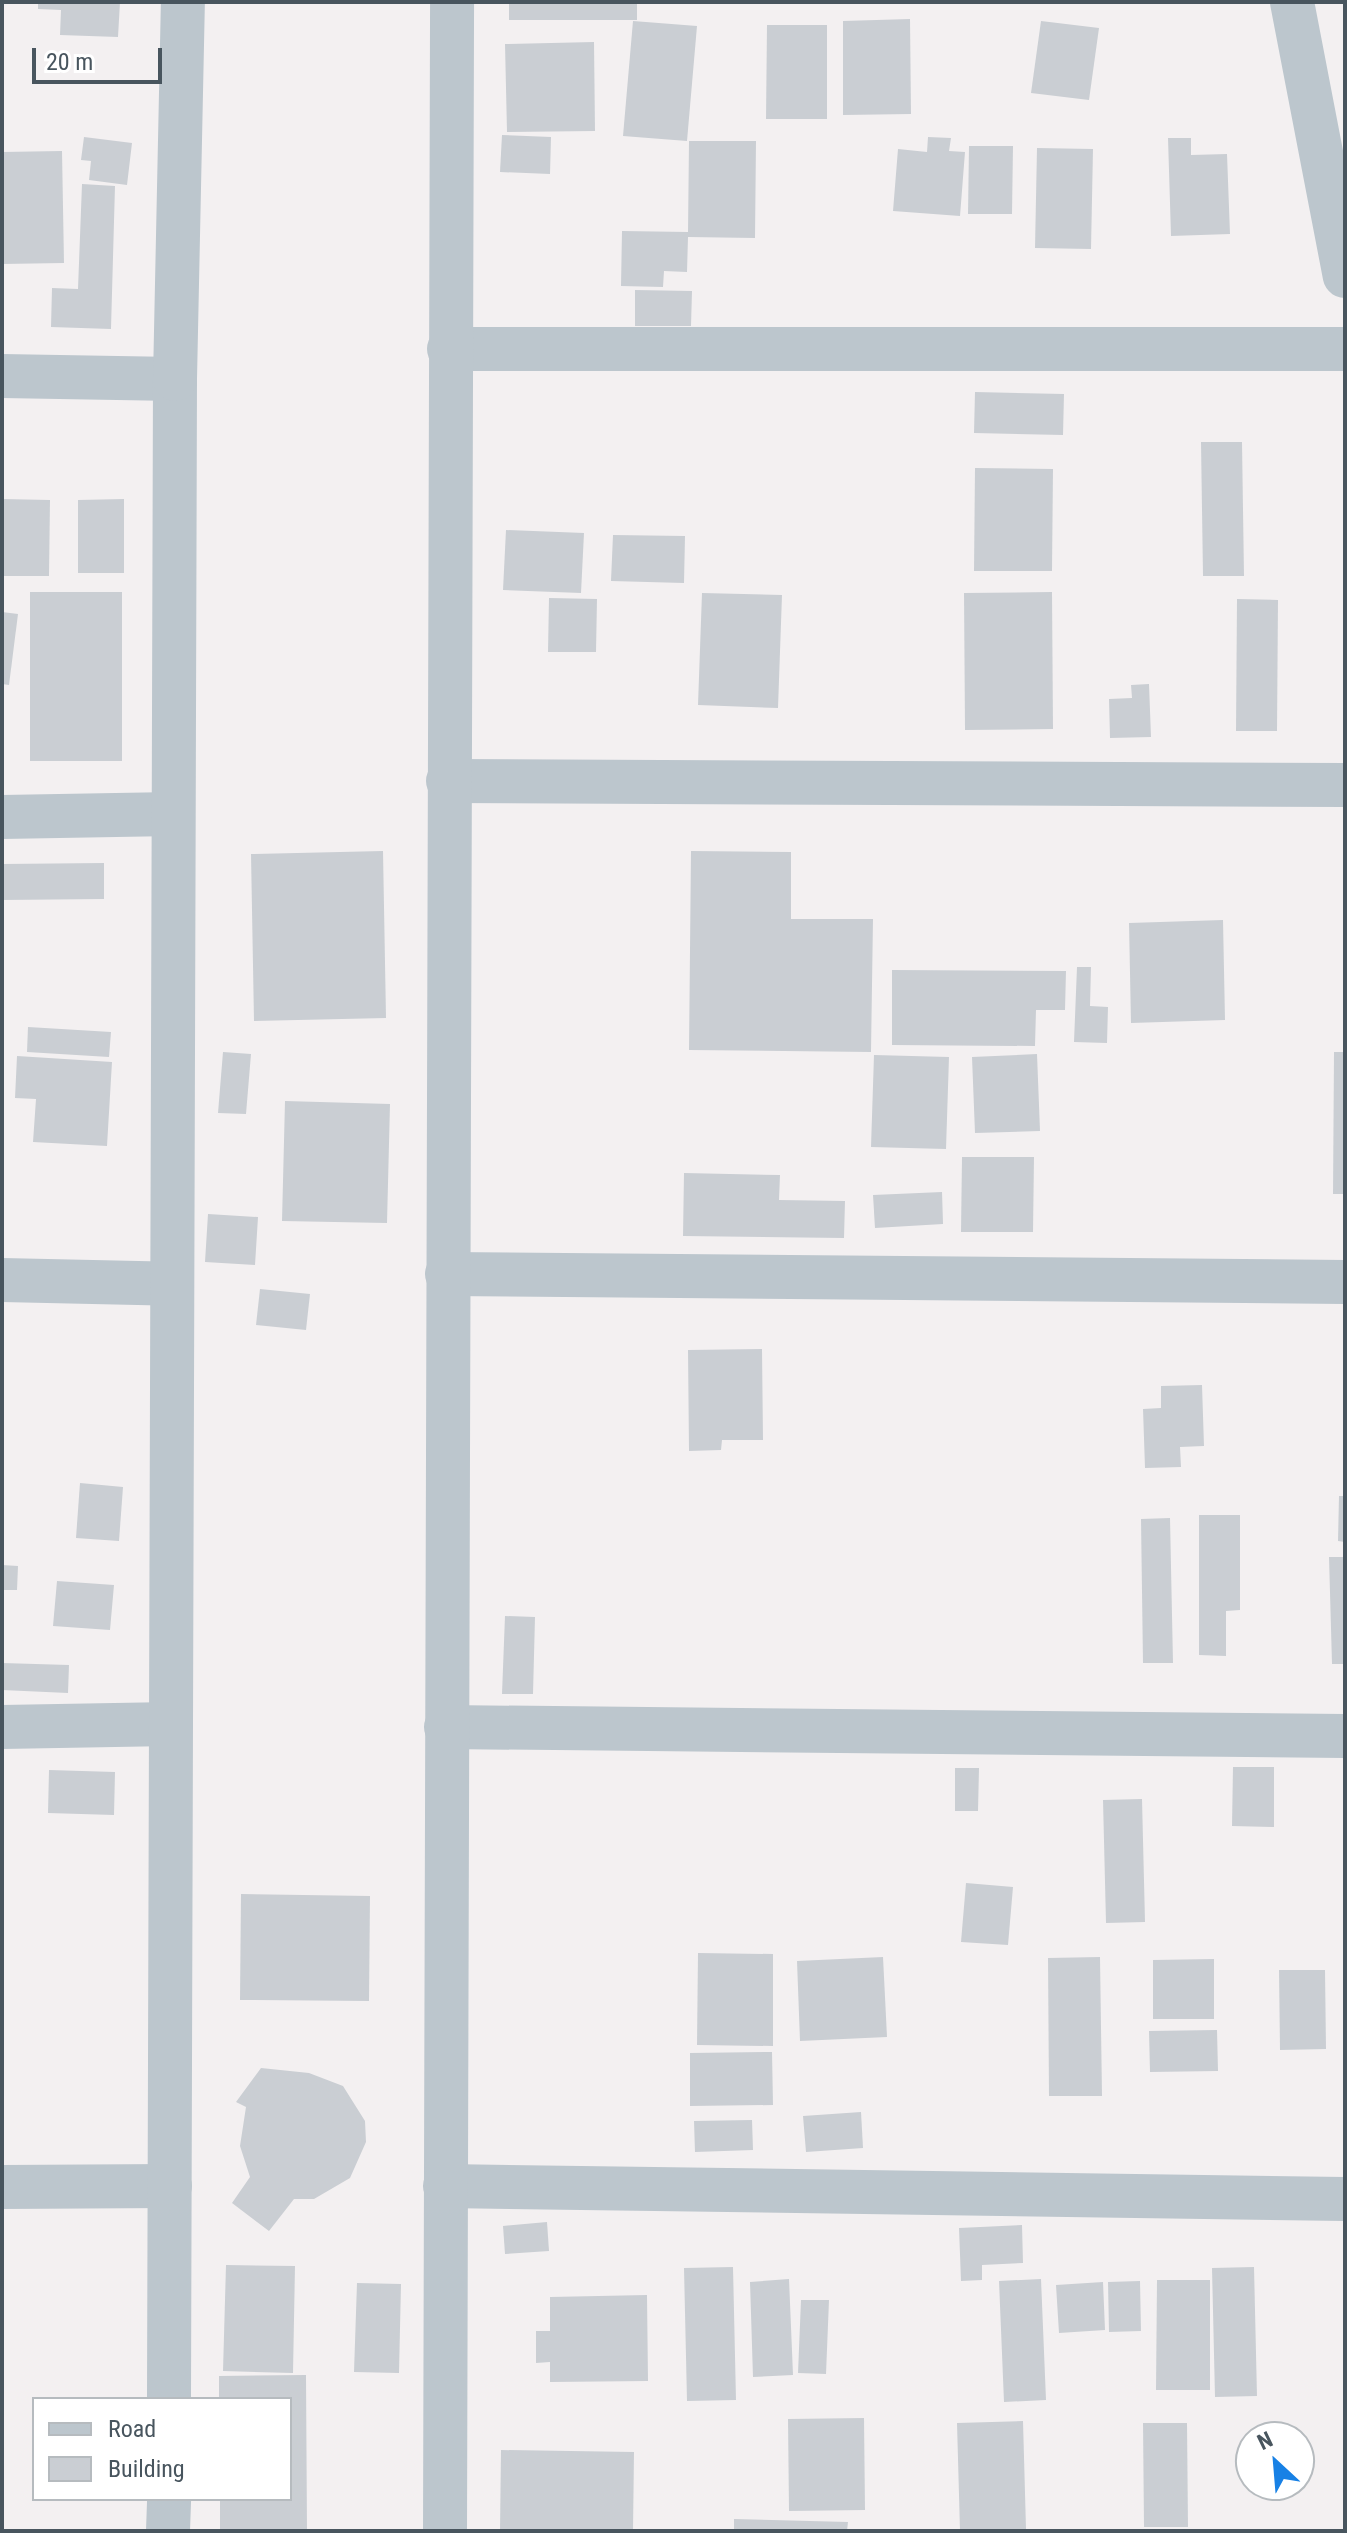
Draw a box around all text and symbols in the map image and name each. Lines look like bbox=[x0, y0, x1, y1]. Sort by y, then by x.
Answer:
scale bar bbox=[36, 32, 166, 82]
text: 20 m bbox=[46, 48, 93, 76]
legend bbox=[32, 2397, 292, 2501]
text: Road bbox=[108, 2415, 156, 2443]
north arrow bbox=[1235, 2421, 1315, 2501]
text: N bbox=[1254, 2427, 1277, 2455]
text: Building bbox=[108, 2455, 185, 2483]

